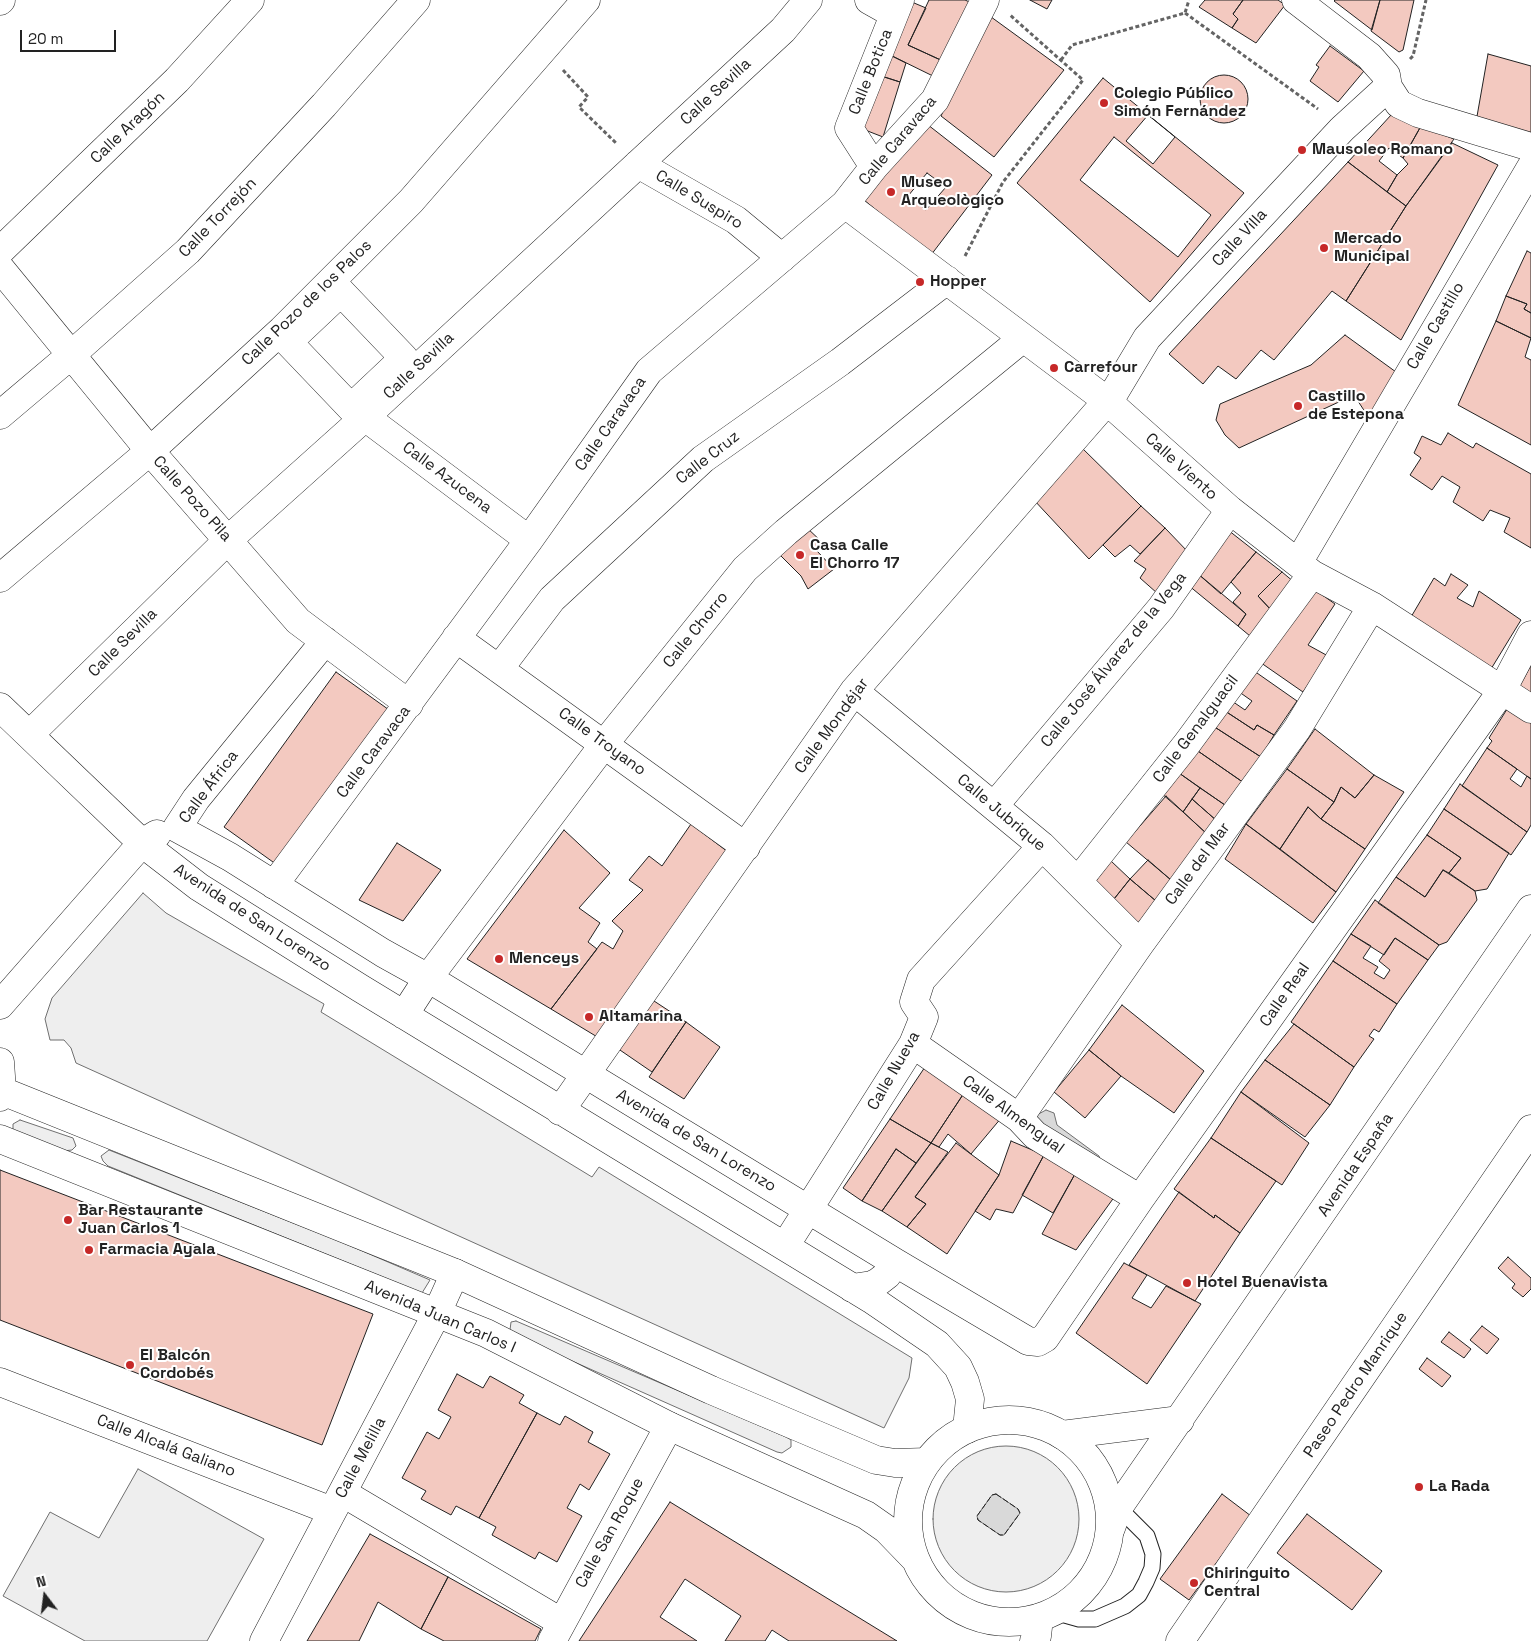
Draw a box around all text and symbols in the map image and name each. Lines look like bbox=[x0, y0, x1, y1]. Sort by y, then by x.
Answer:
scale bar bbox=[22, 20, 119, 52]
street label: Calle Botica bbox=[845, 26, 897, 118]
text: 20 m bbox=[28, 29, 63, 48]
street label: Calle Sevilla bbox=[677, 54, 755, 130]
place label: Colegio Público Simón Fernández bbox=[1114, 84, 1246, 122]
street label: Calle Aragón bbox=[87, 88, 169, 168]
street label: Calle Caravaca bbox=[855, 92, 941, 190]
marker: Colegio Público Simón Fernández bbox=[1098, 97, 1110, 109]
place label: Mausoleo Romano bbox=[1312, 140, 1453, 160]
marker: Mausoleo Romano bbox=[1296, 144, 1308, 156]
street label: Calle Suspiro bbox=[652, 166, 746, 234]
place label: Museo Arqueològico bbox=[901, 173, 1004, 211]
street label: Calle Torrejón bbox=[175, 174, 261, 262]
marker: Museo Arqueològico bbox=[885, 186, 897, 198]
street label: Calle Villa bbox=[1209, 205, 1271, 271]
place label: Mercado Municipal bbox=[1334, 229, 1409, 267]
street label: Calle Pozo de los Palos bbox=[238, 236, 376, 370]
marker: Mercado Municipal bbox=[1318, 242, 1330, 254]
place label: Hopper bbox=[930, 272, 986, 292]
marker: Hopper bbox=[914, 276, 926, 288]
street label: Calle Castillo bbox=[1403, 279, 1469, 373]
street label: Calle Sevilla bbox=[380, 328, 458, 404]
place label: Carrefour bbox=[1064, 358, 1138, 378]
marker: Carrefour bbox=[1048, 362, 1060, 374]
street label: Calle Caravaca bbox=[571, 373, 651, 475]
place label: Castillo de Estepona bbox=[1308, 387, 1404, 425]
marker: Castillo de Estepona bbox=[1292, 400, 1304, 412]
street label: Calle Cruz bbox=[672, 427, 744, 489]
street label: Calle Viento bbox=[1141, 430, 1221, 504]
street label: Calle Azucena bbox=[398, 438, 496, 518]
street label: Calle Pozo Pila bbox=[149, 452, 235, 546]
place label: Casa Calle El Chorro 17 bbox=[810, 536, 899, 574]
marker: Casa Calle El Chorro 17 bbox=[794, 549, 806, 561]
street label: Calle José Álvarez de la Vega bbox=[1037, 568, 1191, 752]
street label: Calle Chorro bbox=[659, 588, 733, 672]
street label: Calle Sevilla bbox=[85, 605, 161, 681]
street label: Calle Genalguacil bbox=[1149, 671, 1243, 787]
street label: Calle Mondéjar bbox=[791, 674, 873, 778]
street label: Calle Caravaca bbox=[333, 702, 415, 802]
street label: Calle Troyano bbox=[555, 704, 649, 780]
street label: Calle África bbox=[175, 747, 243, 827]
street label: Calle Jubrique bbox=[953, 770, 1049, 856]
street label: Calle del Mar bbox=[1161, 819, 1235, 909]
street label: Avenida de San Lorenzo bbox=[170, 860, 334, 976]
place label: Menceys bbox=[509, 949, 579, 969]
marker: Menceys bbox=[493, 953, 505, 965]
street label: Calle Real bbox=[1256, 959, 1314, 1031]
place label: Altamarina bbox=[599, 1007, 683, 1027]
marker: Altamarina bbox=[583, 1011, 595, 1023]
street label: Calle Nueva bbox=[864, 1028, 924, 1114]
street label: Calle Almengual bbox=[958, 1072, 1068, 1158]
street label: Avenida de San Lorenzo bbox=[613, 1086, 779, 1196]
street label: Avenida España bbox=[1314, 1110, 1398, 1220]
place label: Bar Restaurante Juan Carlos 1 bbox=[78, 1201, 203, 1239]
marker: Bar Restaurante Juan Carlos 1 bbox=[62, 1214, 74, 1226]
place label: Farmacia Ayala bbox=[99, 1240, 215, 1260]
marker: Farmacia Ayala bbox=[83, 1244, 95, 1256]
place label: Hotel Buenavista bbox=[1197, 1273, 1328, 1293]
street label: Avenida Juan Carlos I bbox=[361, 1276, 519, 1358]
marker: Hotel Buenavista bbox=[1181, 1277, 1193, 1289]
street label: Paseo Pedro Manrique bbox=[1300, 1308, 1412, 1462]
place label: El Balcón Cordobés bbox=[140, 1346, 214, 1384]
marker: El Balcón Cordobés bbox=[124, 1359, 136, 1371]
street label: Calle Alcalá Galiano bbox=[94, 1411, 238, 1481]
street label: Calle Melilla bbox=[332, 1414, 390, 1502]
street label: Calle San Roque bbox=[572, 1474, 648, 1592]
place label: La Rada bbox=[1429, 1477, 1490, 1497]
marker: La Rada bbox=[1413, 1481, 1425, 1493]
place label: Chiringuito Central bbox=[1204, 1564, 1290, 1602]
north arrow bbox=[20, 1571, 70, 1621]
text: N bbox=[34, 1572, 48, 1591]
marker: Chiringuito Central bbox=[1188, 1577, 1200, 1589]

